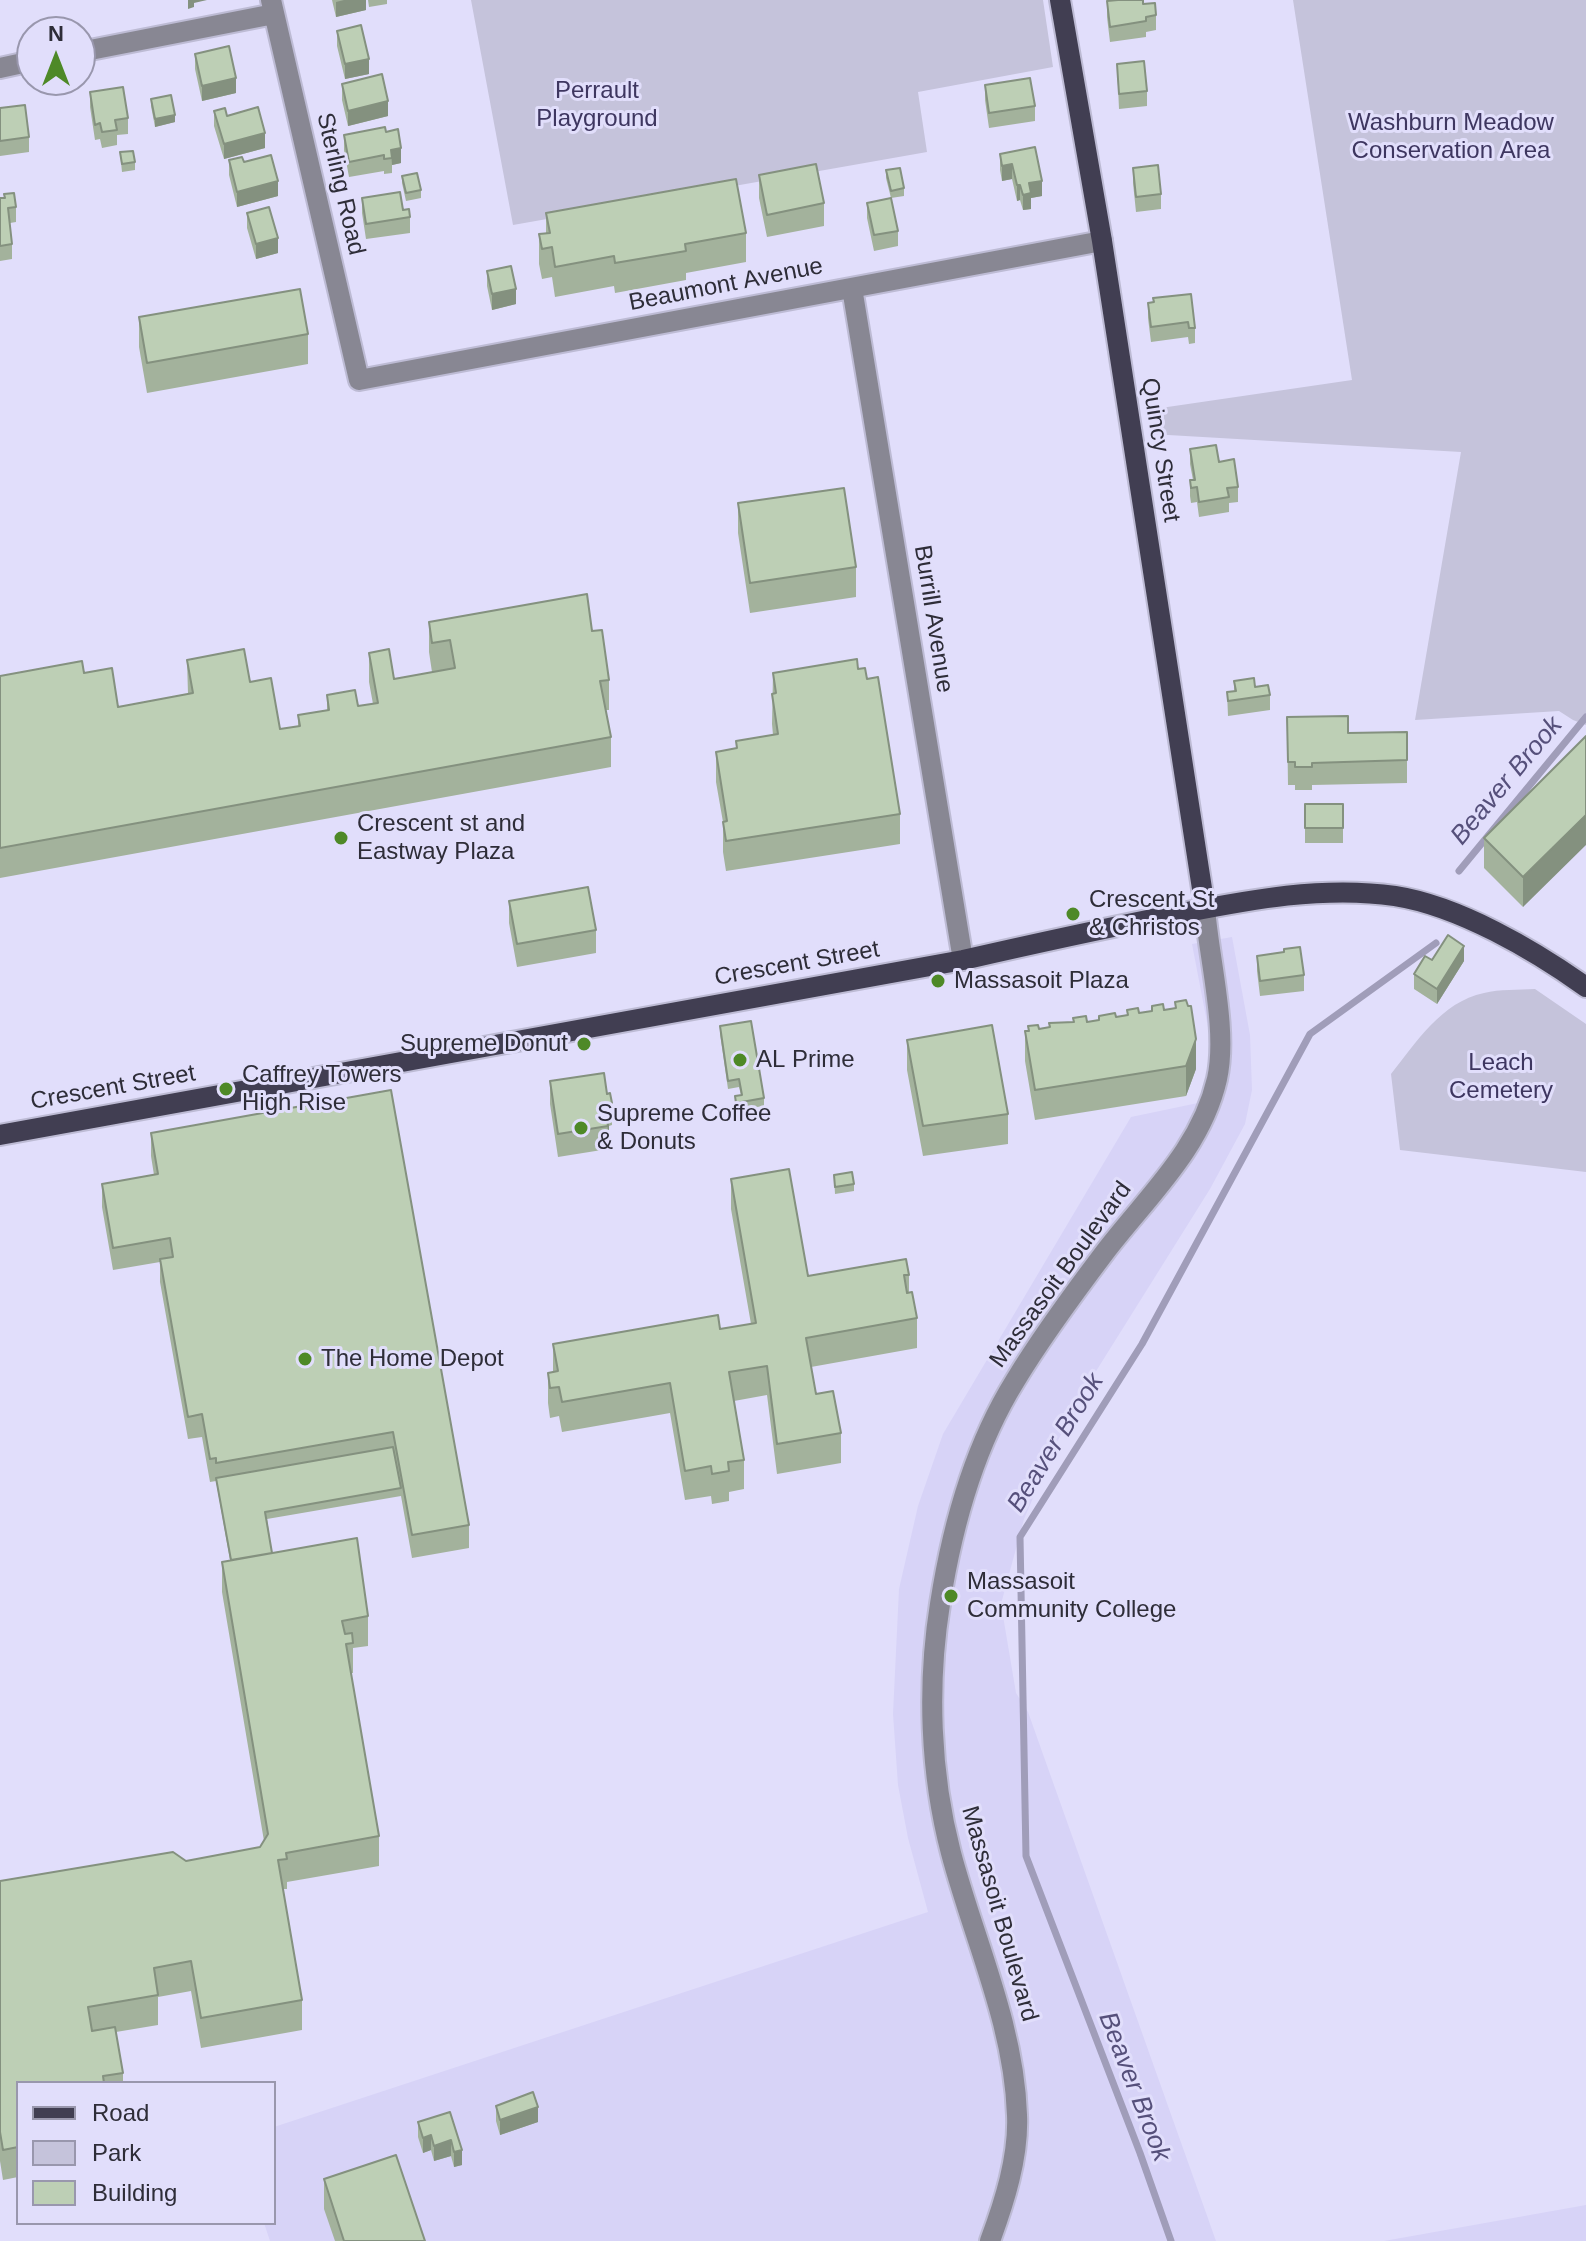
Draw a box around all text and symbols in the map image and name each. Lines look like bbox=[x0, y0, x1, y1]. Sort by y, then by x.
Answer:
north arrow bbox=[16, 16, 96, 96]
text: N bbox=[48, 21, 64, 46]
park label: Perrault Playground bbox=[536, 77, 658, 133]
park label: Washburn Meadow Conservation Area bbox=[1348, 109, 1554, 165]
street label: Sterling Road bbox=[310, 110, 370, 258]
street label: Beaumont Avenue bbox=[627, 252, 825, 318]
street label: Quincy Street bbox=[1134, 376, 1186, 524]
street label: Burrill Avenue bbox=[907, 543, 959, 695]
water label: Beaver Brook bbox=[1444, 711, 1570, 851]
place label: Crescent st and Eastway Plaza bbox=[357, 810, 525, 866]
marker: Crescent st and Eastway Plaza bbox=[332, 829, 350, 847]
place label: Crescent St & Christos bbox=[1089, 886, 1214, 942]
marker: Crescent St & Christos bbox=[1064, 905, 1082, 923]
street label: Crescent Street bbox=[712, 935, 882, 993]
place label: Massasoit Plaza bbox=[954, 967, 1129, 995]
marker: Massasoit Plaza bbox=[929, 972, 947, 990]
place label: Supreme Donut bbox=[400, 1030, 568, 1058]
marker: Supreme Donut bbox=[575, 1035, 593, 1053]
place label: AL Prime bbox=[756, 1046, 855, 1074]
park label: Leach Cemetery bbox=[1449, 1049, 1553, 1105]
marker: AL Prime bbox=[731, 1051, 749, 1069]
street label: Crescent Street bbox=[28, 1059, 198, 1117]
place label: Caffrey Towers High Rise bbox=[242, 1061, 402, 1117]
marker: Caffrey Towers High Rise bbox=[217, 1080, 235, 1098]
place label: Supreme Coffee & Donuts bbox=[597, 1100, 771, 1156]
marker: Supreme Coffee & Donuts bbox=[572, 1119, 590, 1137]
street label: Massasoit Boulevard bbox=[984, 1176, 1138, 1374]
place label: The Home Depot bbox=[321, 1345, 504, 1373]
marker: The Home Depot bbox=[296, 1350, 314, 1368]
water label: Beaver Brook bbox=[1001, 1368, 1111, 1518]
place label: Massasoit Community College bbox=[967, 1568, 1176, 1624]
marker: Massasoit Community College bbox=[942, 1587, 960, 1605]
street label: Massasoit Boulevard bbox=[954, 1803, 1044, 2025]
water label: Beaver Brook bbox=[1091, 2008, 1177, 2166]
legend bbox=[16, 2081, 276, 2225]
text: Road bbox=[92, 2099, 149, 2126]
text: Park bbox=[92, 2139, 141, 2166]
text: Building bbox=[92, 2179, 177, 2206]

